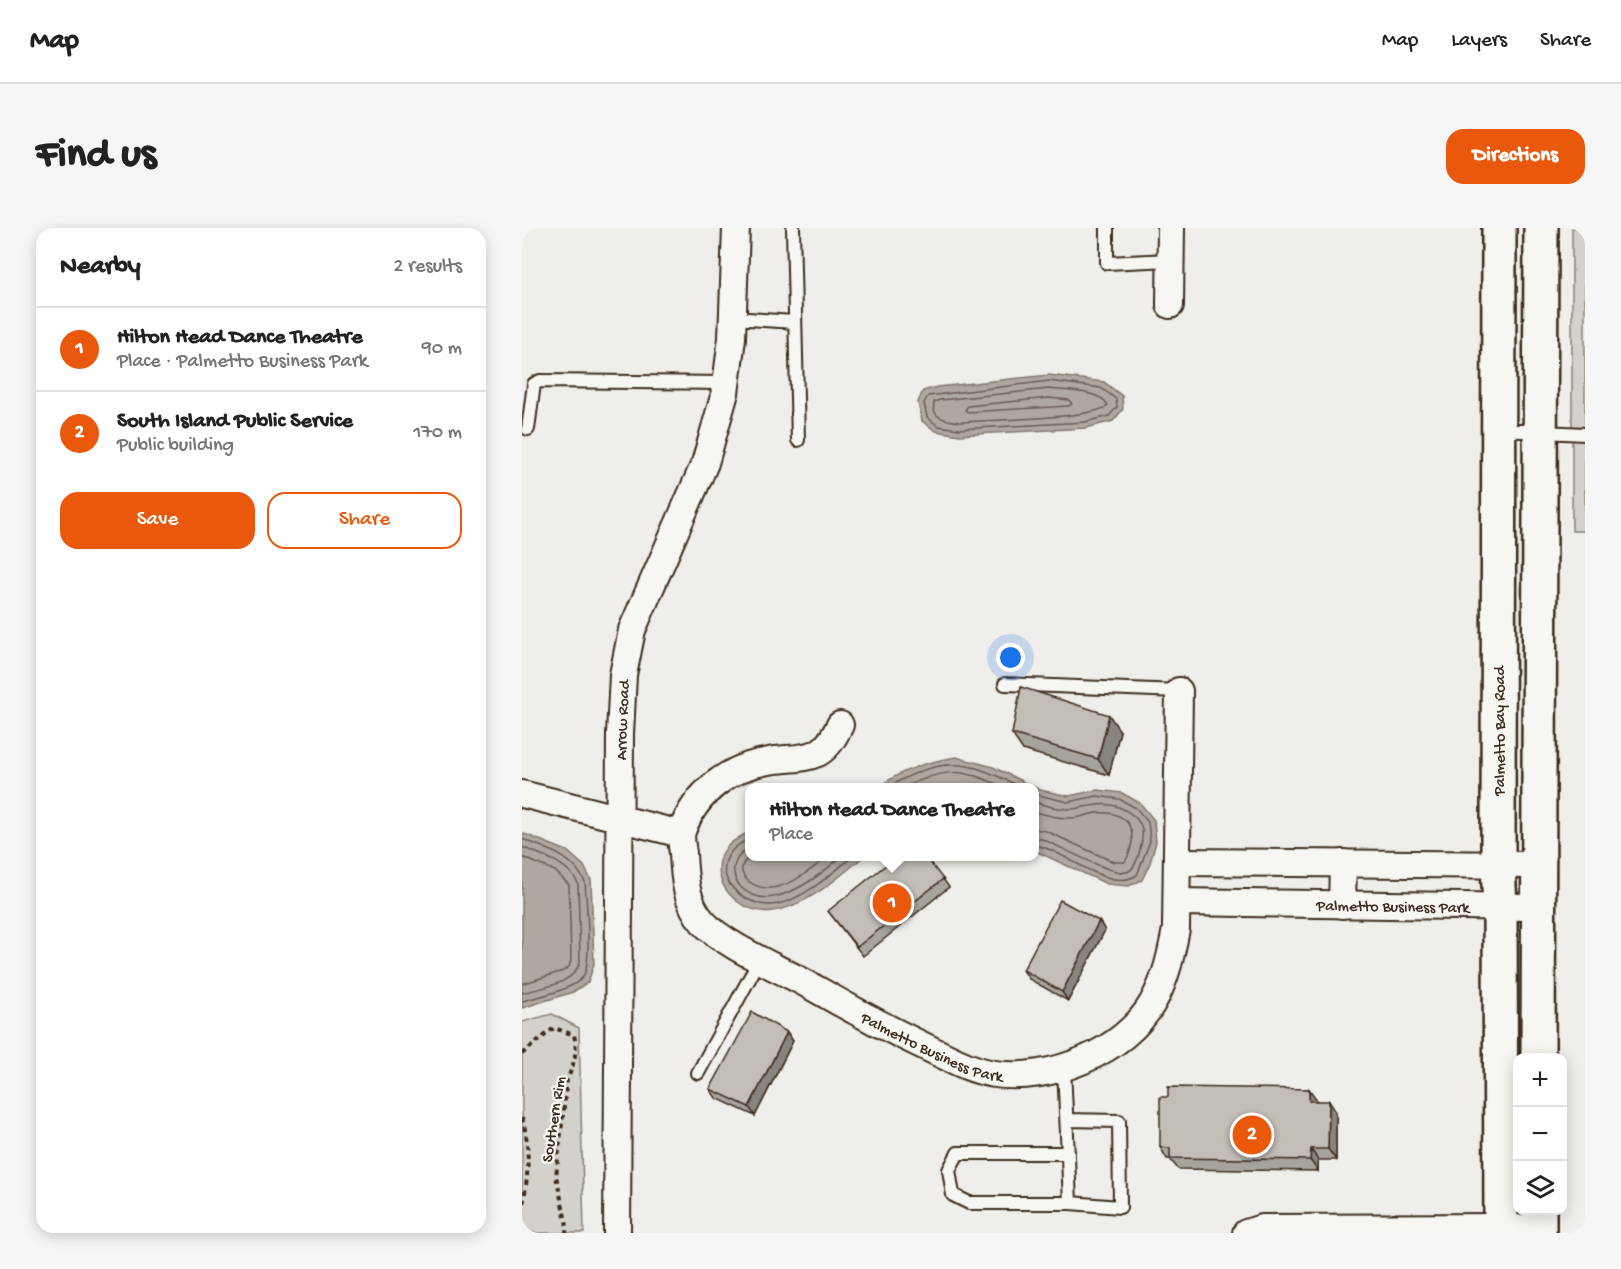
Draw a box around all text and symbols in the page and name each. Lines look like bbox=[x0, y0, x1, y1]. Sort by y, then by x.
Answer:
text: Map bbox=[30, 25, 79, 58]
text: Map bbox=[1382, 29, 1418, 54]
text: Layers bbox=[1451, 29, 1507, 54]
text: Share bbox=[1540, 29, 1591, 54]
button: Directions bbox=[1446, 129, 1585, 184]
text: Find us bbox=[36, 132, 156, 181]
text: Nearby bbox=[60, 252, 141, 283]
text: 2 results bbox=[393, 256, 462, 279]
text: Hilton Head Dance Theatre bbox=[117, 325, 362, 351]
text: 1 bbox=[75, 338, 84, 361]
text: 90 m bbox=[422, 338, 462, 361]
text: Place · Palmetto Business Park bbox=[117, 351, 368, 374]
text: South Island Public Service bbox=[117, 409, 353, 435]
text: 2 bbox=[75, 422, 84, 445]
text: 170 m bbox=[413, 422, 462, 445]
text: Public building bbox=[117, 435, 234, 458]
button: Save bbox=[60, 492, 255, 549]
button: Share bbox=[267, 492, 462, 549]
your location bbox=[996, 643, 1025, 672]
street label: Palmetto Bay Road bbox=[1492, 665, 1511, 797]
street label: Arrow Road bbox=[614, 678, 636, 760]
popup bbox=[745, 783, 1039, 861]
text: Hilton Head Dance Theatre bbox=[769, 798, 1015, 824]
text: Place bbox=[769, 824, 813, 847]
pin: 1 bbox=[872, 880, 911, 926]
street label: Palmetto Business Park bbox=[1315, 898, 1471, 919]
street label: Palmetto Business Park bbox=[856, 1009, 1005, 1088]
map controls bbox=[1513, 1053, 1567, 1215]
button: + bbox=[1513, 1053, 1567, 1107]
street label: Southern Rim bbox=[539, 1075, 572, 1164]
button: − bbox=[1513, 1107, 1567, 1161]
pin: 2 bbox=[1232, 1112, 1272, 1158]
button: layers bbox=[1513, 1161, 1567, 1215]

